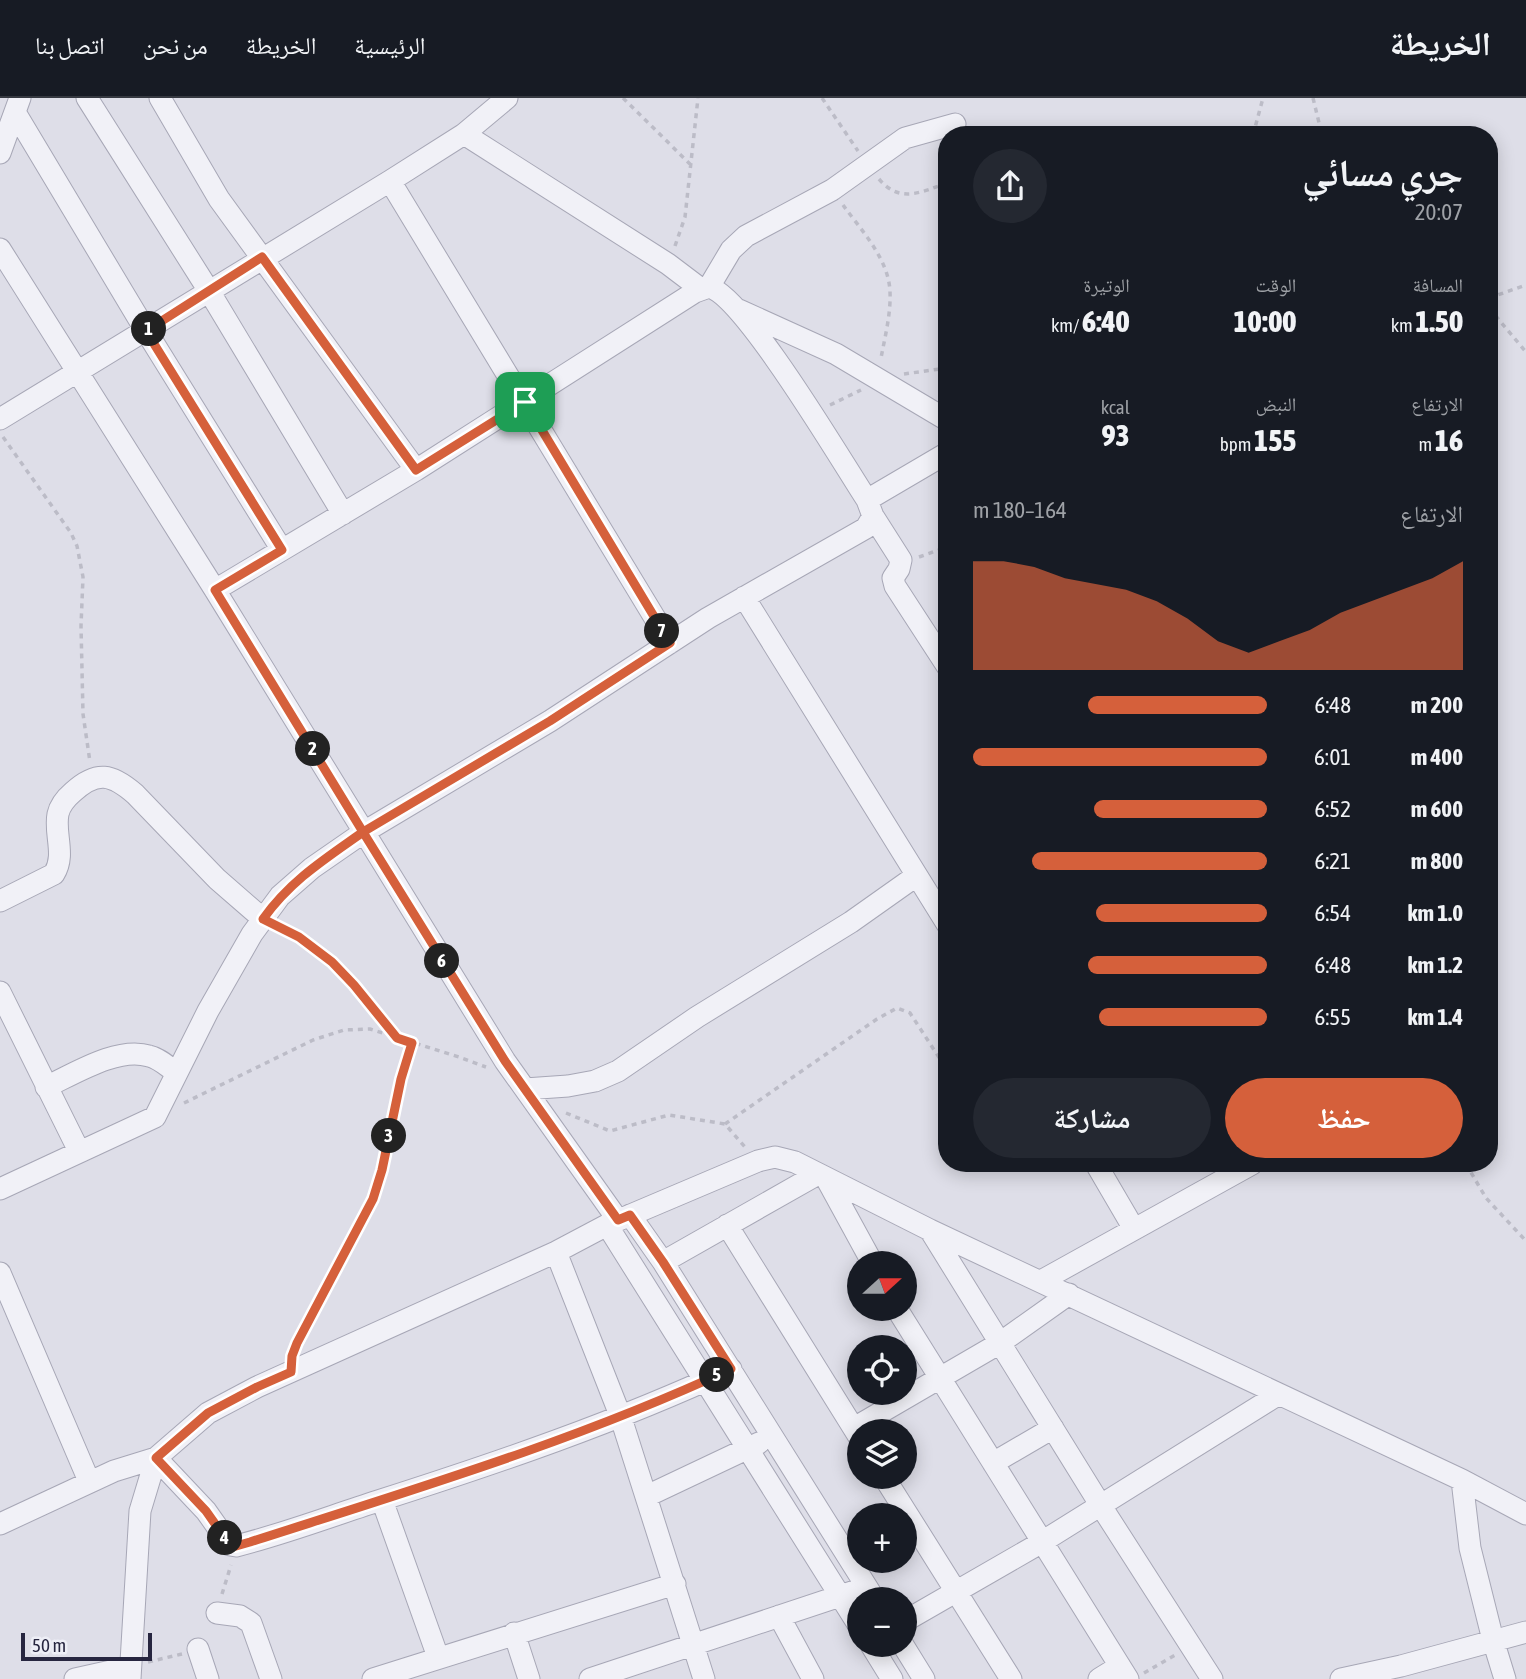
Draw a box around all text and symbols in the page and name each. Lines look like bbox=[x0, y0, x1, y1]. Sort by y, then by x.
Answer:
text: الخريطة bbox=[1390, 24, 1491, 62]
text: اتصل بنا bbox=[35, 32, 105, 59]
text: من نحن bbox=[143, 32, 208, 59]
text: الخريطة bbox=[246, 32, 316, 59]
text: الرئيسية bbox=[354, 32, 425, 59]
button: share bbox=[973, 149, 1047, 223]
text: جري مسائي bbox=[1302, 151, 1463, 194]
text: 20:07 bbox=[1415, 199, 1463, 225]
text: الوتيرة bbox=[1083, 274, 1130, 296]
text: الوقت bbox=[1255, 274, 1296, 296]
text: المسافة bbox=[1413, 274, 1463, 296]
text: 6:40 bbox=[1082, 304, 1130, 338]
text: 10:00 bbox=[1233, 304, 1296, 338]
text: 1.50 bbox=[1415, 304, 1463, 338]
pin: 1 bbox=[132, 312, 166, 346]
text: /km bbox=[1051, 314, 1082, 336]
text: km bbox=[1391, 314, 1415, 336]
text: 1 bbox=[144, 317, 153, 339]
pin bbox=[495, 372, 555, 432]
icon: arrive bbox=[506, 383, 544, 421]
text: النبض bbox=[1256, 393, 1296, 415]
text: الارتفاع bbox=[1411, 393, 1463, 415]
text: kcal bbox=[1101, 396, 1130, 418]
text: 93 bbox=[1101, 418, 1130, 452]
text: 155 bbox=[1254, 423, 1296, 457]
text: 16 bbox=[1435, 423, 1463, 457]
text: bpm bbox=[1220, 433, 1254, 455]
text: m bbox=[1419, 433, 1435, 455]
text: 164–180 m bbox=[973, 497, 1067, 523]
text: الارتفاع bbox=[1400, 501, 1463, 527]
pin: 7 bbox=[644, 614, 680, 648]
text: 7 bbox=[657, 619, 666, 641]
text: 6:48 bbox=[1314, 692, 1351, 718]
text: 200 m bbox=[1411, 692, 1463, 718]
pin: 2 bbox=[296, 732, 330, 766]
text: 2 bbox=[308, 737, 317, 759]
text: 6:01 bbox=[1314, 744, 1351, 770]
text: 400 m bbox=[1411, 744, 1463, 770]
text: 6:52 bbox=[1314, 796, 1351, 822]
text: 600 m bbox=[1411, 796, 1463, 822]
text: 6:21 bbox=[1314, 848, 1351, 874]
text: 800 m bbox=[1411, 848, 1463, 874]
text: 6:54 bbox=[1314, 900, 1351, 926]
text: 1.0 km bbox=[1407, 900, 1463, 926]
pin: 6 bbox=[424, 944, 460, 978]
text: 6 bbox=[437, 949, 446, 971]
text: 6:48 bbox=[1314, 952, 1351, 978]
text: 1.2 km bbox=[1407, 952, 1463, 978]
text: 6:55 bbox=[1314, 1004, 1351, 1030]
text: 1.4 km bbox=[1407, 1004, 1463, 1030]
button: مشاركة bbox=[973, 1078, 1211, 1158]
button: حفظ bbox=[1225, 1078, 1463, 1158]
pin: 3 bbox=[372, 1118, 406, 1154]
text: 3 bbox=[384, 1124, 393, 1146]
north arrow bbox=[847, 1251, 917, 1321]
map controls bbox=[847, 1251, 917, 1657]
button: locate bbox=[847, 1335, 917, 1405]
pin: 5 bbox=[700, 1358, 734, 1392]
text: 5 bbox=[712, 1363, 721, 1385]
button: layers bbox=[847, 1419, 917, 1489]
button: + bbox=[847, 1503, 917, 1573]
pin: 4 bbox=[208, 1520, 243, 1556]
text: 4 bbox=[220, 1526, 229, 1548]
button: − bbox=[847, 1587, 917, 1657]
scale bar bbox=[21, 1630, 152, 1662]
text: 50 m bbox=[32, 1634, 66, 1656]

